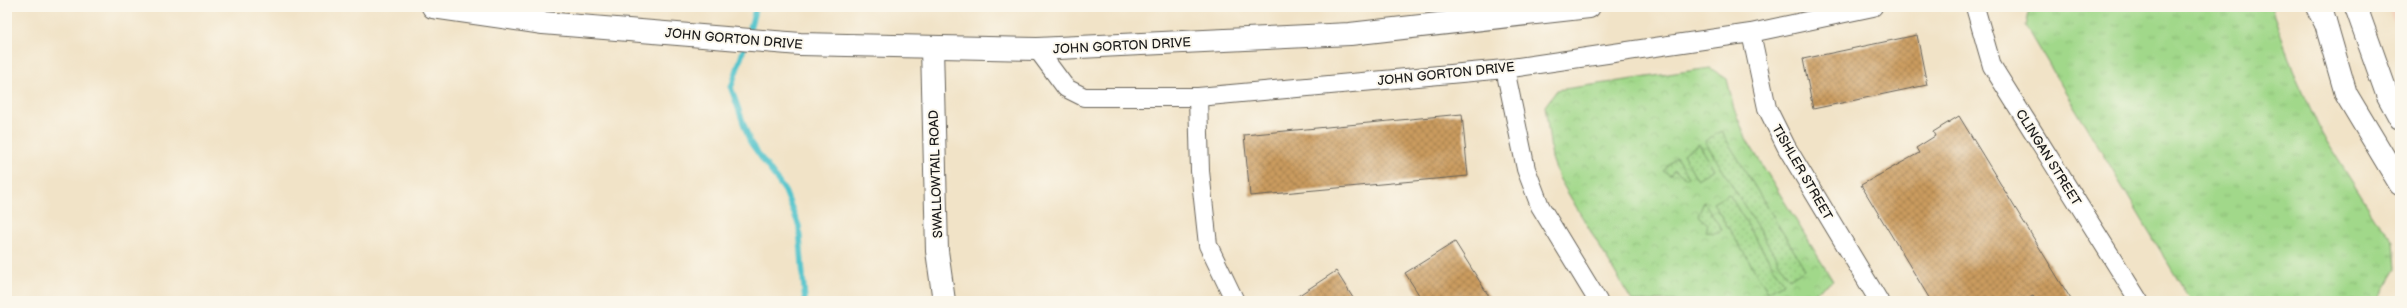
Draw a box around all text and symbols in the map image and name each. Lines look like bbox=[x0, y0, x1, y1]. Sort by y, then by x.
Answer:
street label: JOHN GORTON DRIVE bbox=[664, 25, 804, 53]
street label: JOHN GORTON DRIVE bbox=[1053, 34, 1192, 58]
street label: JOHN GORTON DRIVE bbox=[1377, 59, 1516, 89]
street label: CLINGAN STREET bbox=[2012, 106, 2084, 209]
street label: SWALLOWTAIL ROAD bbox=[926, 110, 946, 238]
street label: TISHLER STREET bbox=[1768, 122, 1836, 223]

